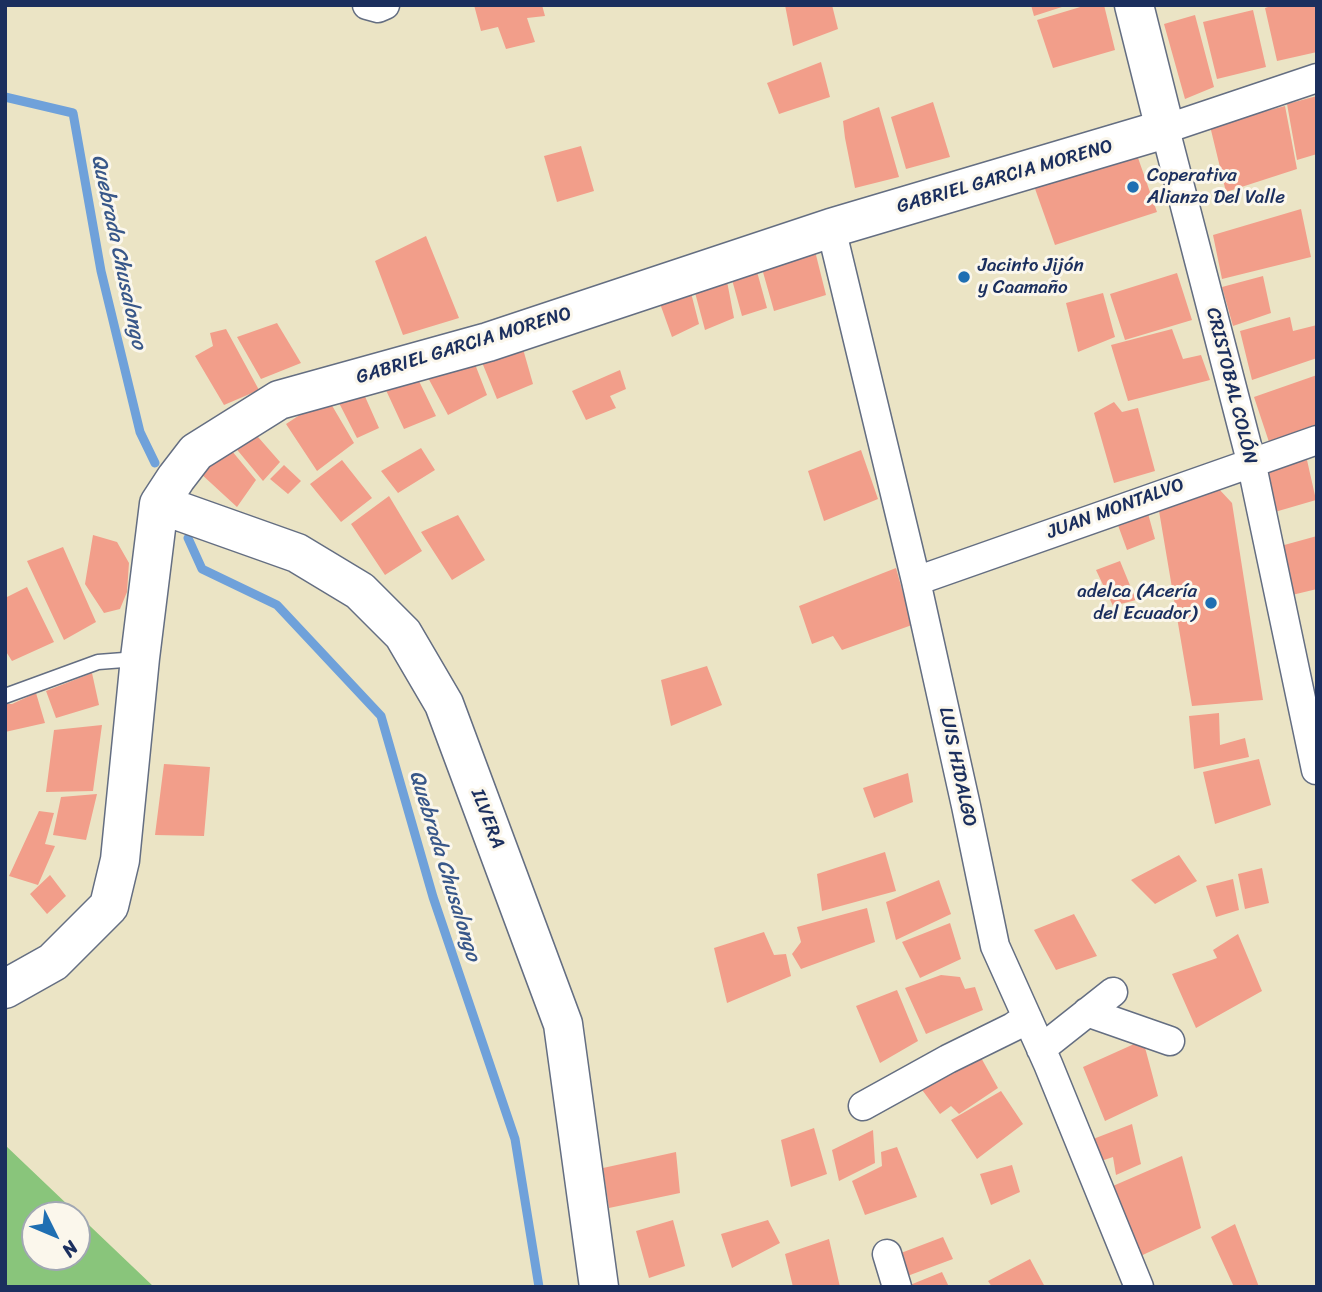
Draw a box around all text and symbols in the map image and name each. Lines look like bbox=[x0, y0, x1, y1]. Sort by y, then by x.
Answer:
street label: GABRIEL GARCIA MORENO bbox=[894, 135, 1116, 219]
water label: Quebrada Chusalongo bbox=[85, 153, 151, 351]
place label: Coperativa Alianza Del Valle bbox=[1147, 165, 1285, 209]
marker: Coperativa Alianza Del Valle bbox=[1125, 179, 1141, 195]
place label: Jacinto Jijón y Caamaño bbox=[978, 255, 1084, 299]
marker: Jacinto Jijón y Caamaño bbox=[956, 269, 972, 285]
street label: GABRIEL GARCIA MORENO bbox=[354, 302, 574, 390]
street label: CRISTOBAL COLÓN bbox=[1200, 305, 1262, 467]
street label: JUAN MONTALVO bbox=[1044, 474, 1188, 544]
place label: adelca (Acería del Ecuador) bbox=[1077, 581, 1197, 625]
marker: adelca (Acería del Ecuador) bbox=[1203, 595, 1219, 611]
street label: LUIS HIDALGO bbox=[933, 705, 981, 829]
water label: Quebrada Chusalongo bbox=[403, 768, 485, 964]
street label: ILVERA bbox=[465, 786, 509, 852]
north arrow bbox=[21, 1201, 91, 1271]
text: N bbox=[54, 1233, 87, 1265]

